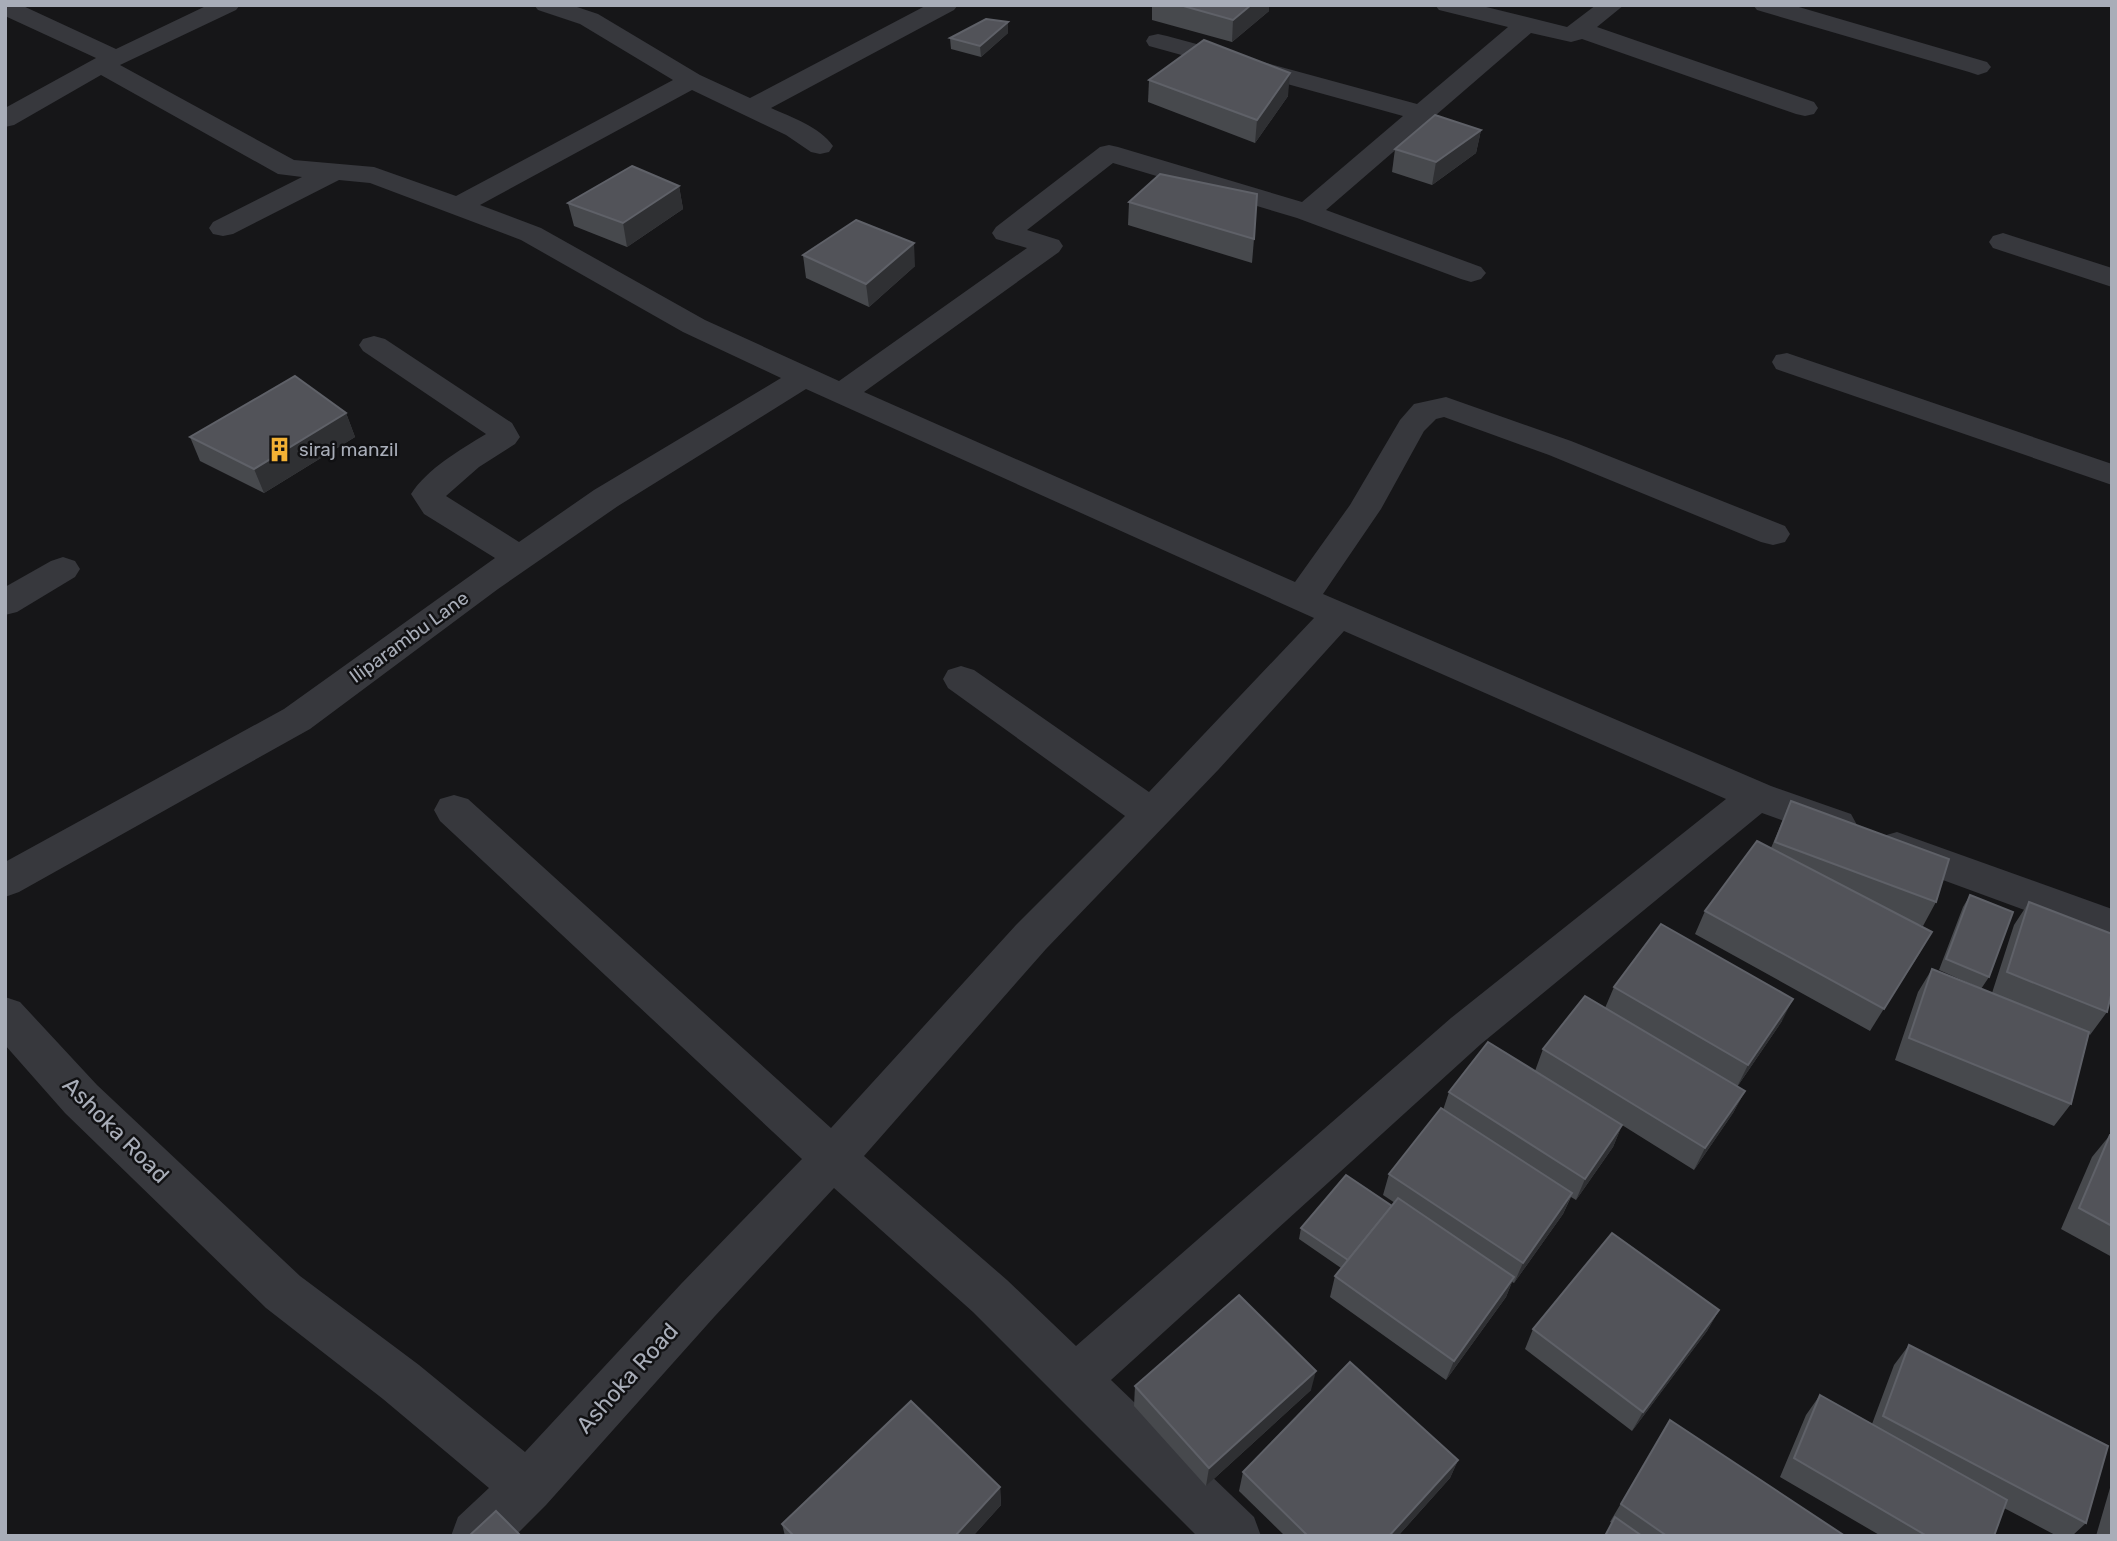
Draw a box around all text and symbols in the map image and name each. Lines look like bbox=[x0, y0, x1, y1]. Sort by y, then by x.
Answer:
building icon: siraj manzil bbox=[265, 435, 293, 463]
place label: siraj manzil bbox=[299, 438, 398, 461]
street label: Iliparambu Lane bbox=[345, 586, 473, 688]
street label: Ashoka Road bbox=[57, 1071, 175, 1189]
street label: Ashoka Road bbox=[570, 1317, 684, 1439]

